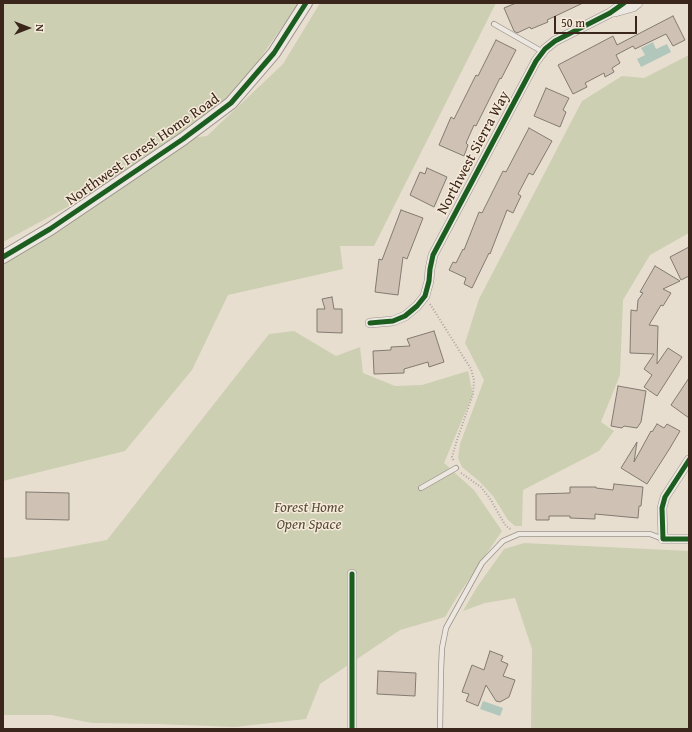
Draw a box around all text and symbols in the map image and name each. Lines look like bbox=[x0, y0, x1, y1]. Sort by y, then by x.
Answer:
north arrow bbox=[8, 8, 48, 48]
scale bar bbox=[556, 8, 639, 34]
text: 50 m bbox=[561, 14, 585, 31]
text: N bbox=[32, 24, 48, 32]
street label: Northwest Sierra Way bbox=[434, 88, 514, 218]
street label: Northwest Forest Home Road bbox=[63, 90, 223, 210]
park label: Forest Home Open Space bbox=[274, 499, 344, 534]

